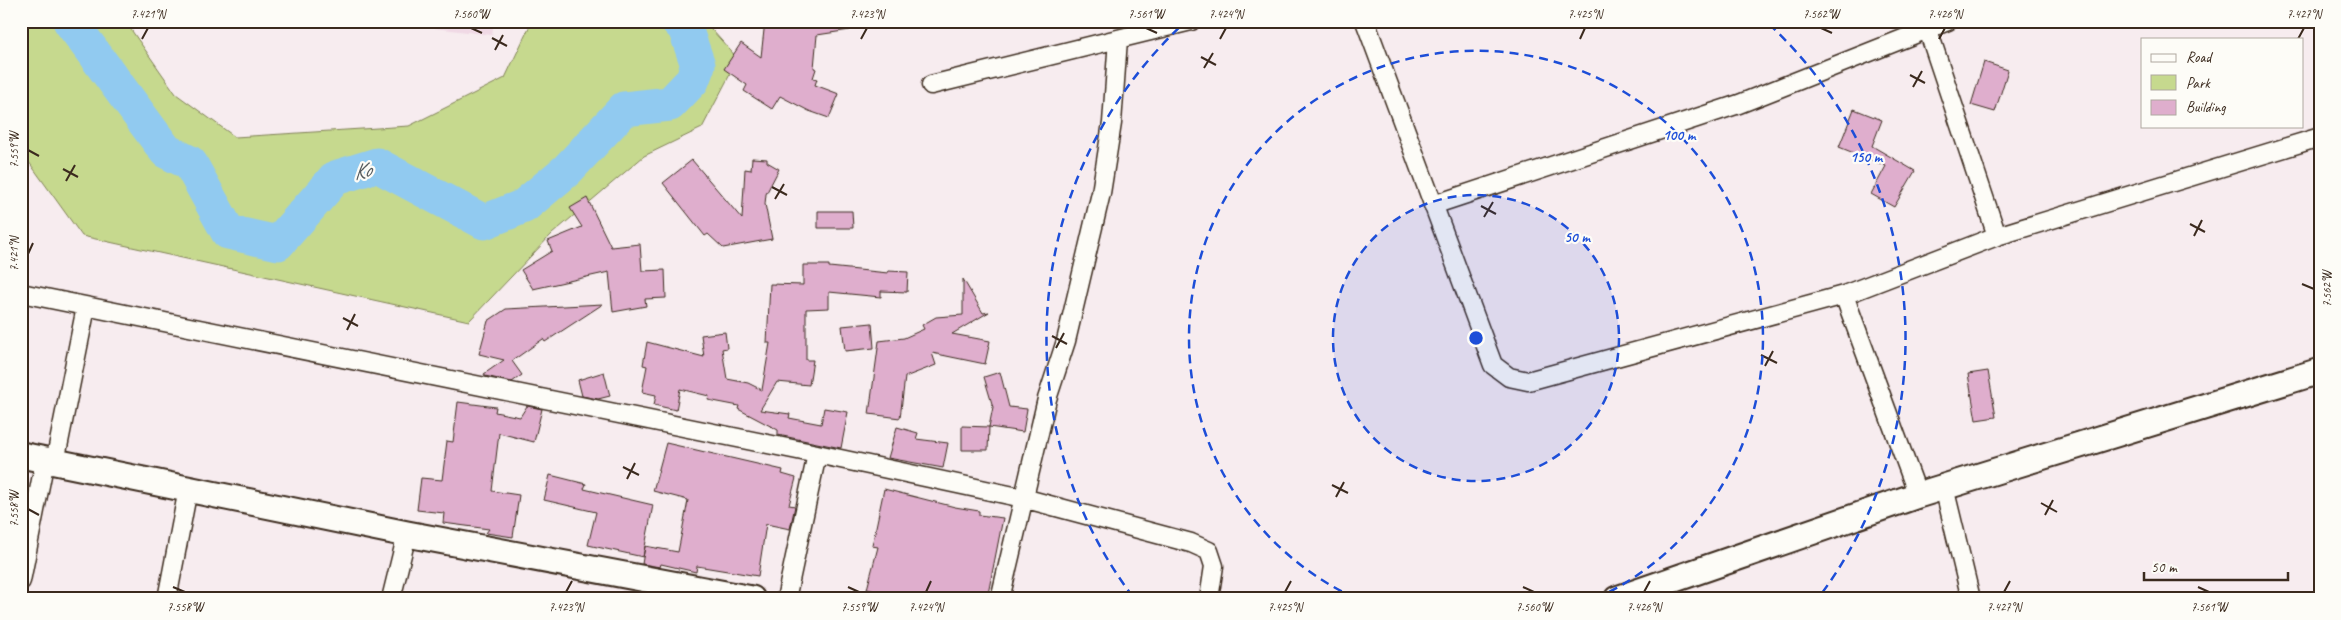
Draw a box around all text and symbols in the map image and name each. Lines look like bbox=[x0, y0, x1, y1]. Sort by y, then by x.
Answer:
text: 7.421°N bbox=[131, 6, 167, 22]
text: 7.560°W bbox=[453, 6, 491, 22]
text: 7.423°N bbox=[850, 6, 886, 22]
text: 7.561°W bbox=[1128, 6, 1166, 22]
text: 7.424°N bbox=[1209, 6, 1245, 22]
text: 7.425°N bbox=[1568, 6, 1604, 22]
text: 7.562°W bbox=[1803, 6, 1841, 22]
text: 7.426°N bbox=[1928, 6, 1964, 22]
text: 7.427°N bbox=[2287, 6, 2323, 22]
legend bbox=[2141, 38, 2304, 128]
text: Road bbox=[2186, 48, 2213, 67]
text: Park bbox=[2186, 74, 2211, 93]
text: Building bbox=[2186, 98, 2226, 117]
text: 100 m bbox=[1663, 126, 1697, 145]
text: 7.559°W bbox=[6, 130, 22, 168]
text: 150 m bbox=[1850, 148, 1884, 167]
water label: Ko bbox=[350, 155, 377, 187]
text: 50 m bbox=[1564, 228, 1591, 247]
text: 7.421°N bbox=[6, 235, 22, 271]
text: 7.562°W bbox=[2319, 269, 2335, 307]
centre of rings bbox=[1467, 329, 1485, 347]
text: 7.558°W bbox=[6, 489, 22, 527]
scale bar bbox=[2144, 550, 2287, 582]
text: 50 m bbox=[2151, 558, 2178, 577]
text: 7.558°W bbox=[167, 599, 205, 615]
text: 7.423°N bbox=[549, 599, 585, 615]
text: 7.559°W bbox=[841, 599, 879, 615]
text: 7.424°N bbox=[909, 599, 945, 615]
text: 7.425°N bbox=[1268, 599, 1304, 615]
text: 7.560°W bbox=[1516, 599, 1554, 615]
text: 7.426°N bbox=[1627, 599, 1663, 615]
text: 7.427°N bbox=[1987, 599, 2023, 615]
text: 7.561°W bbox=[2191, 599, 2229, 615]

